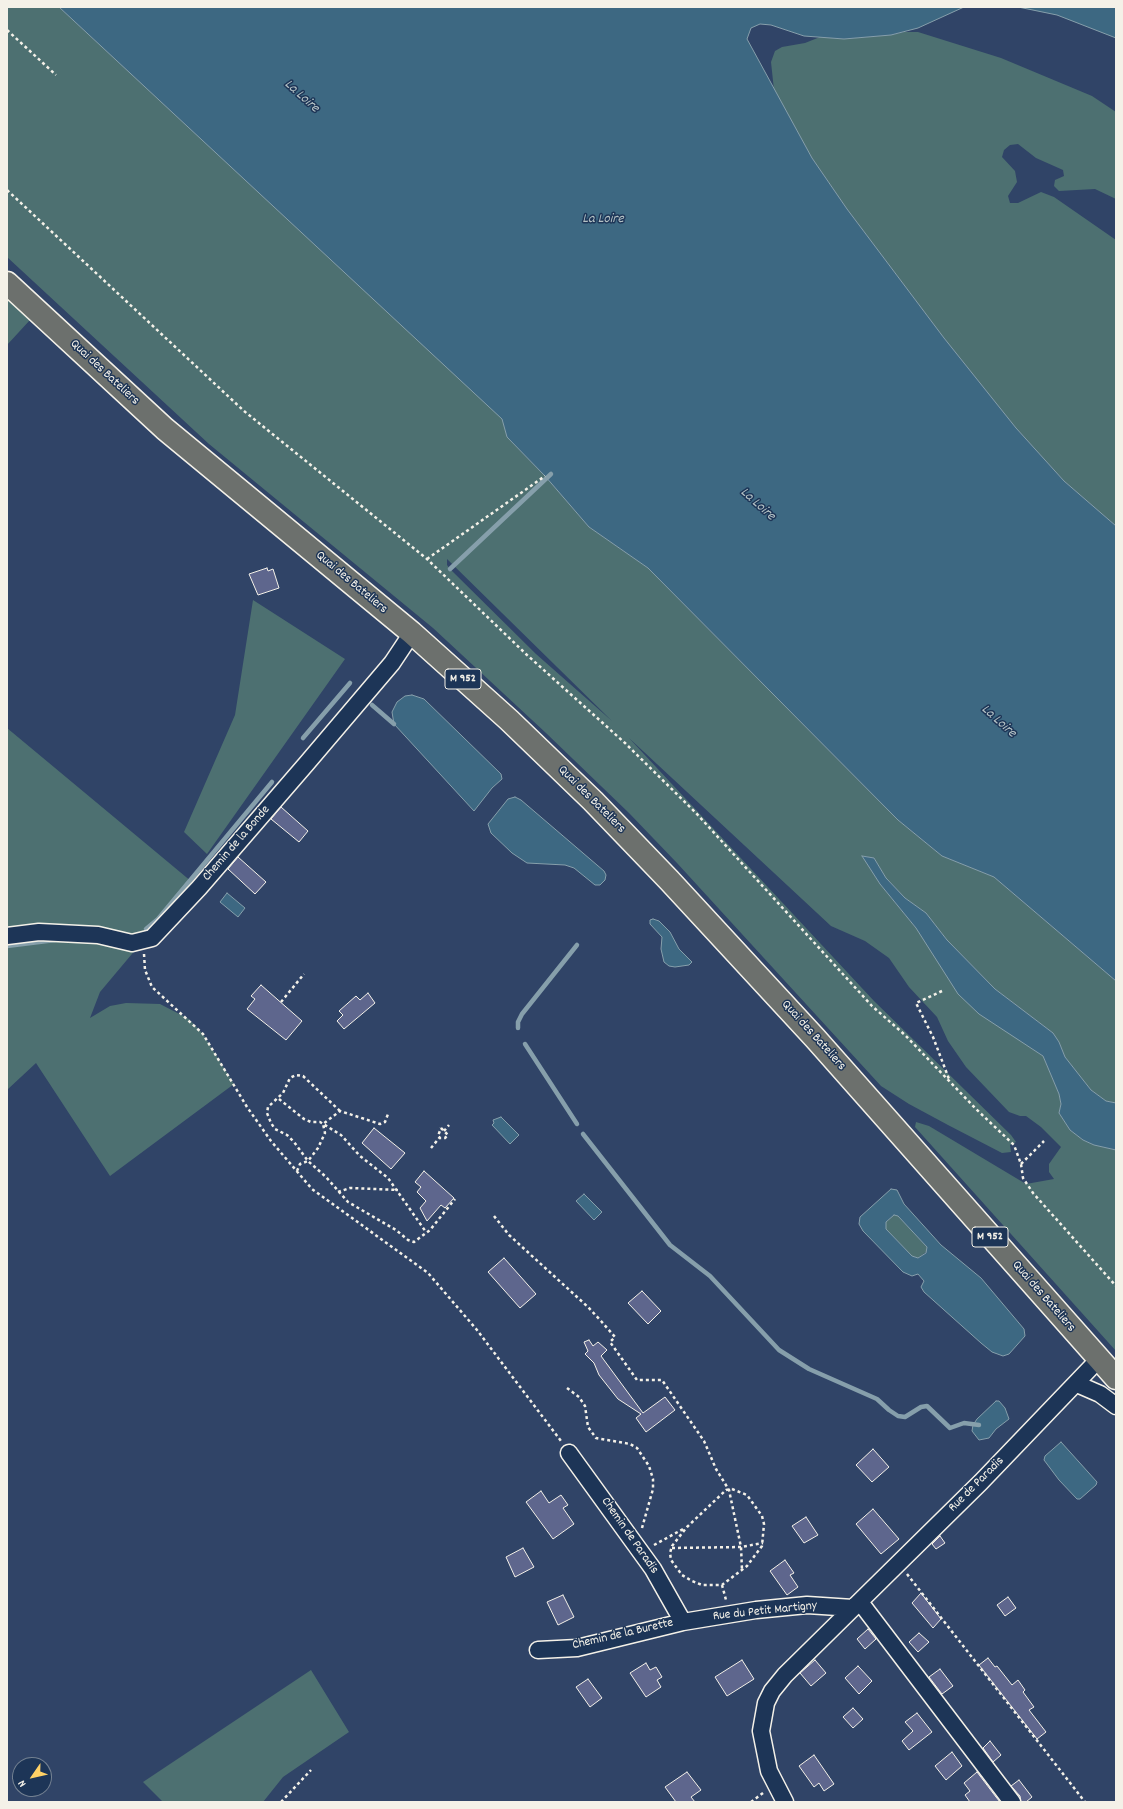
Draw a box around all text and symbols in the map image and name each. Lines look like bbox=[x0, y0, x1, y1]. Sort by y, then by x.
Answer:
water label: La Loire bbox=[280, 77, 322, 117]
water label: La Loire bbox=[582, 212, 624, 228]
street label: Quai des Bateliers bbox=[66, 337, 142, 409]
water label: La Loire bbox=[736, 485, 778, 525]
street label: Quai des Bateliers bbox=[312, 548, 390, 618]
road number: M 952 bbox=[445, 669, 481, 689]
water label: La Loire bbox=[977, 702, 1019, 742]
street label: Quai des Bateliers bbox=[554, 763, 628, 837]
street label: Chemin de la Bonde bbox=[200, 803, 274, 885]
street label: Quai des Bateliers bbox=[777, 998, 849, 1074]
road number: M 952 bbox=[972, 1227, 1008, 1247]
street label: Quai des Bateliers bbox=[1008, 1258, 1078, 1336]
street label: Rue de Paradis bbox=[946, 1454, 1008, 1516]
street label: Chemin de Paradis bbox=[597, 1495, 661, 1577]
street label: Rue du Petit Martigny bbox=[712, 1599, 818, 1625]
street label: Chemin de la Burette bbox=[571, 1616, 675, 1654]
north arrow bbox=[12, 1757, 52, 1797]
text: N bbox=[15, 1776, 31, 1790]

